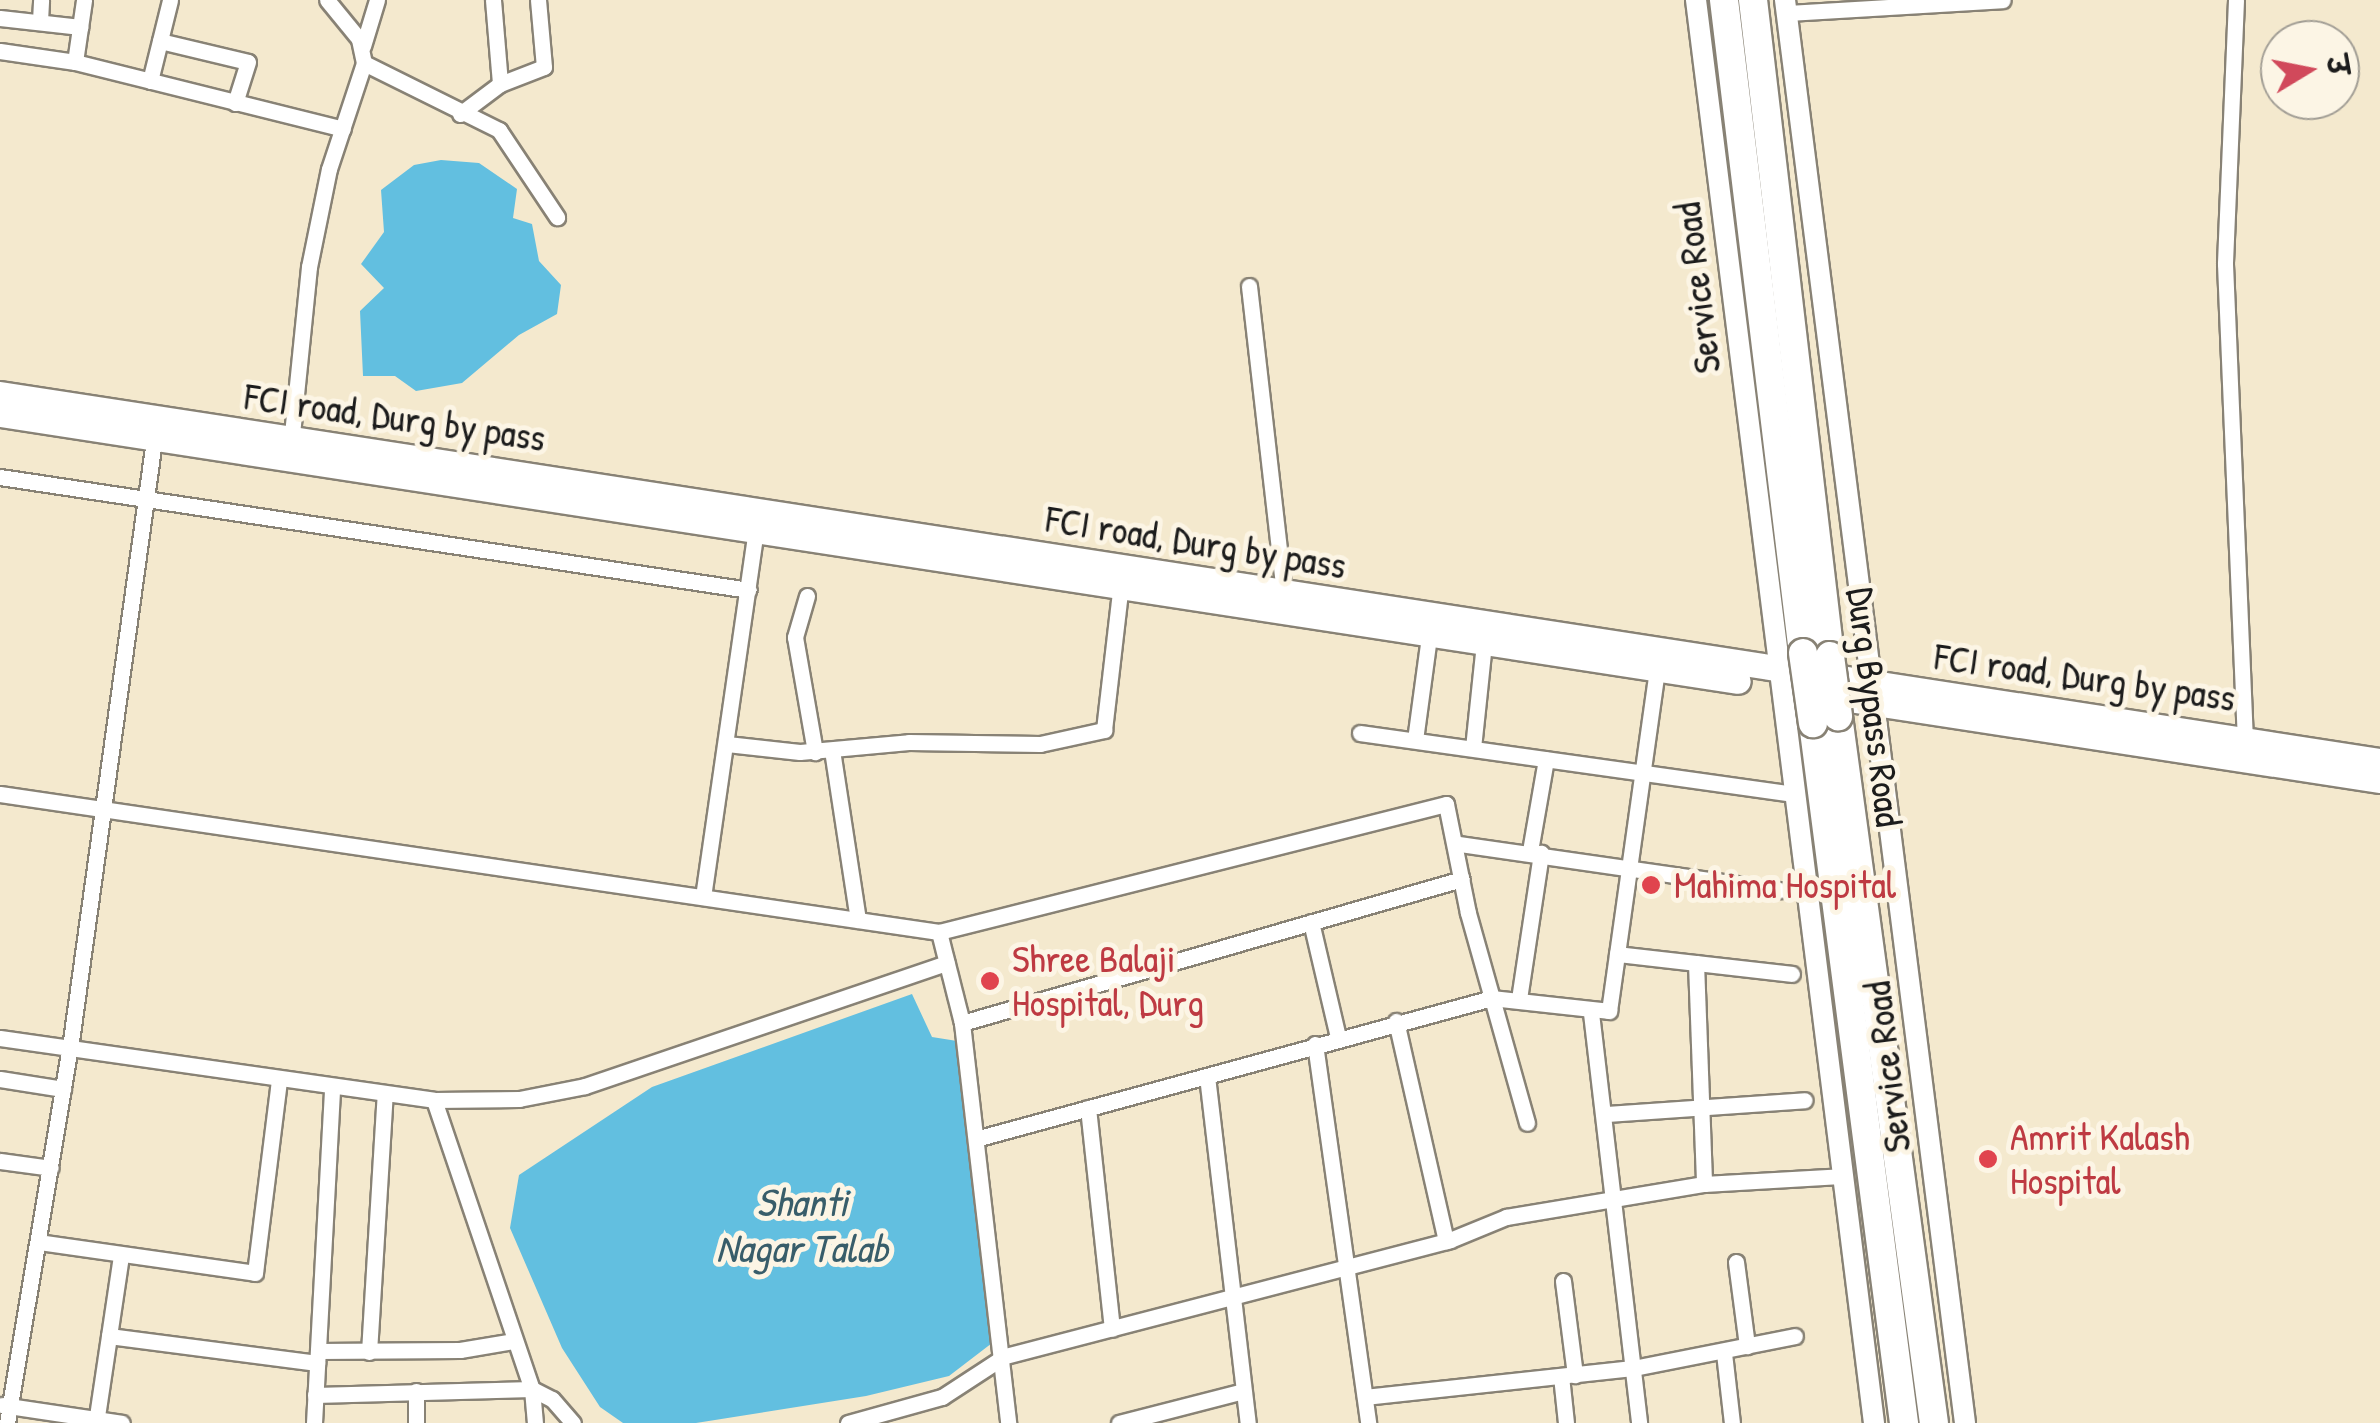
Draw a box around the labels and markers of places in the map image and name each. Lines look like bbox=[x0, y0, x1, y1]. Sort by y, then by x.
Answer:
place label: Mahima Hospital bbox=[1674, 862, 1896, 908]
marker: Mahima Hospital bbox=[1638, 872, 1664, 898]
place label: Shree Balaji Hospital, Durg bbox=[1012, 936, 1204, 1026]
marker: Shree Balaji Hospital, Durg bbox=[977, 968, 1003, 994]
place label: Amrit Kalash Hospital bbox=[2010, 1114, 2190, 1204]
marker: Amrit Kalash Hospital bbox=[1975, 1146, 2001, 1172]

